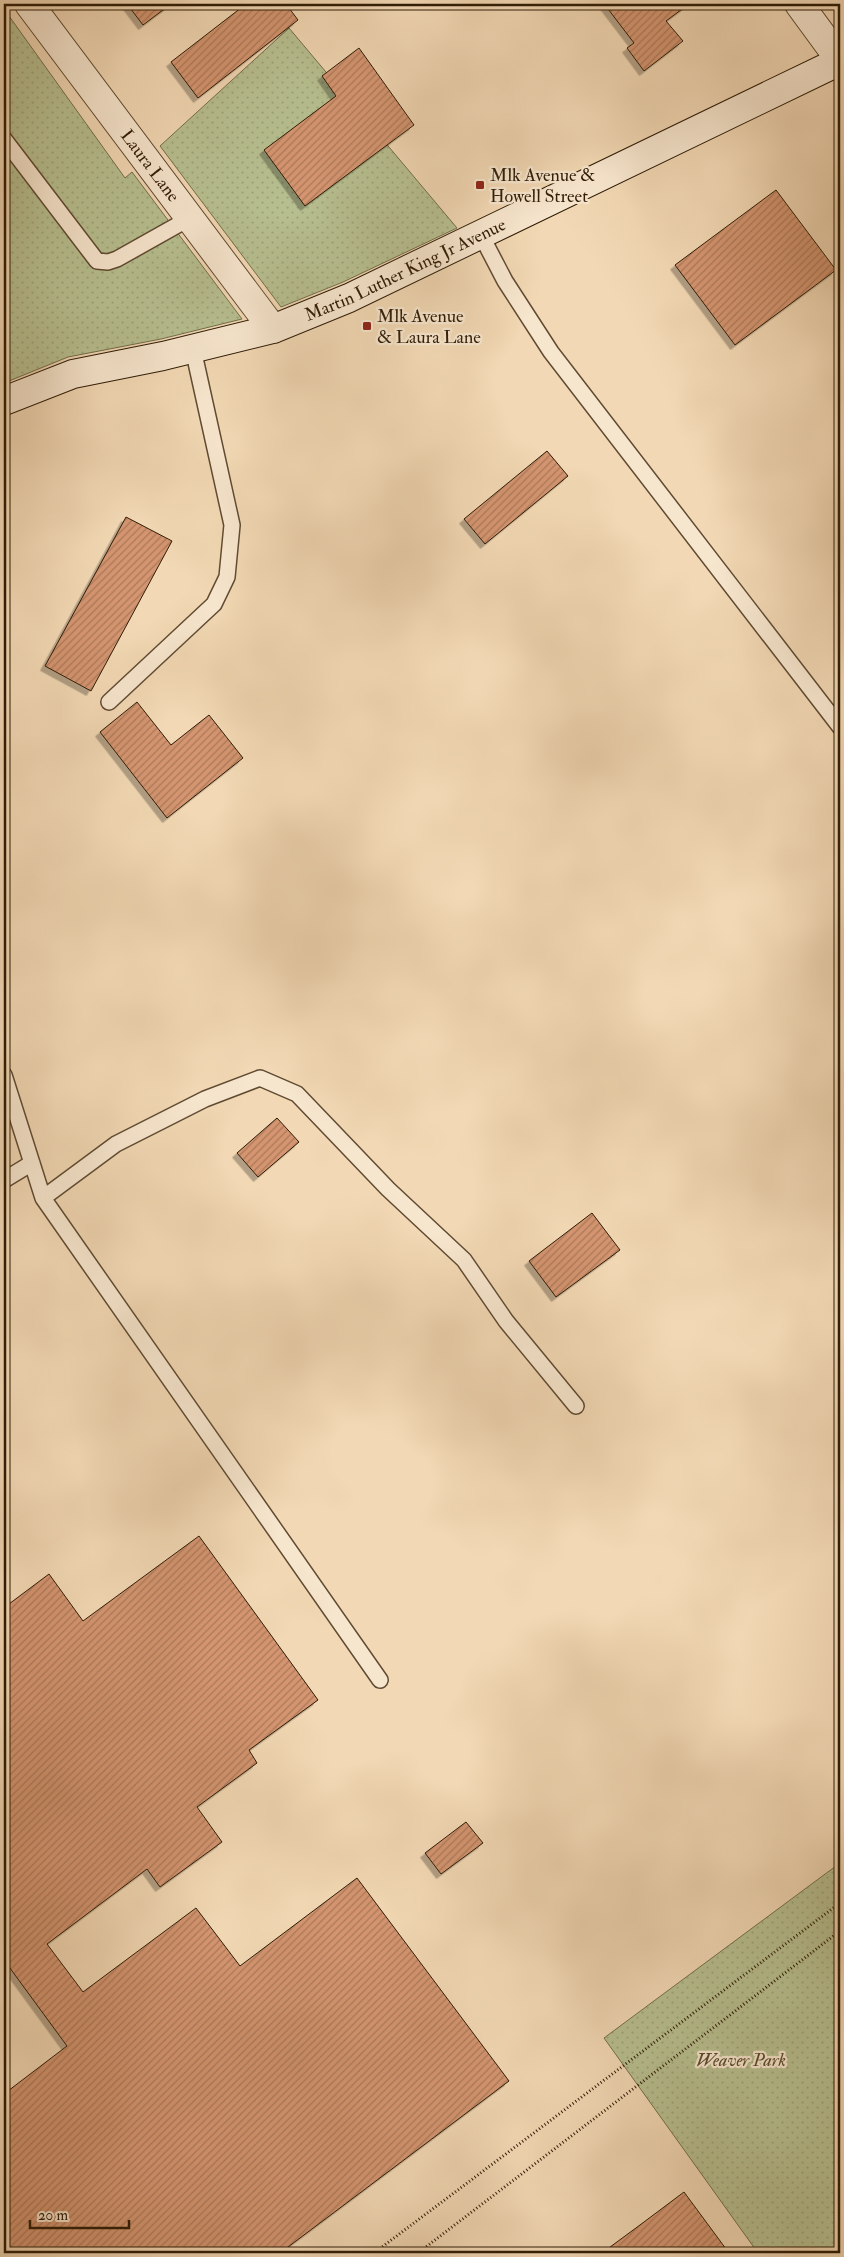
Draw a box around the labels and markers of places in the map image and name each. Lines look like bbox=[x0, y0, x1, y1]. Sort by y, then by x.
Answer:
place label: Mlk Avenue & Howell Street bbox=[490, 164, 595, 208]
marker: Mlk Avenue & Howell Street bbox=[474, 179, 486, 191]
place label: Mlk Avenue & Laura Lane bbox=[377, 305, 481, 349]
marker: Mlk Avenue & Laura Lane bbox=[361, 320, 373, 332]

